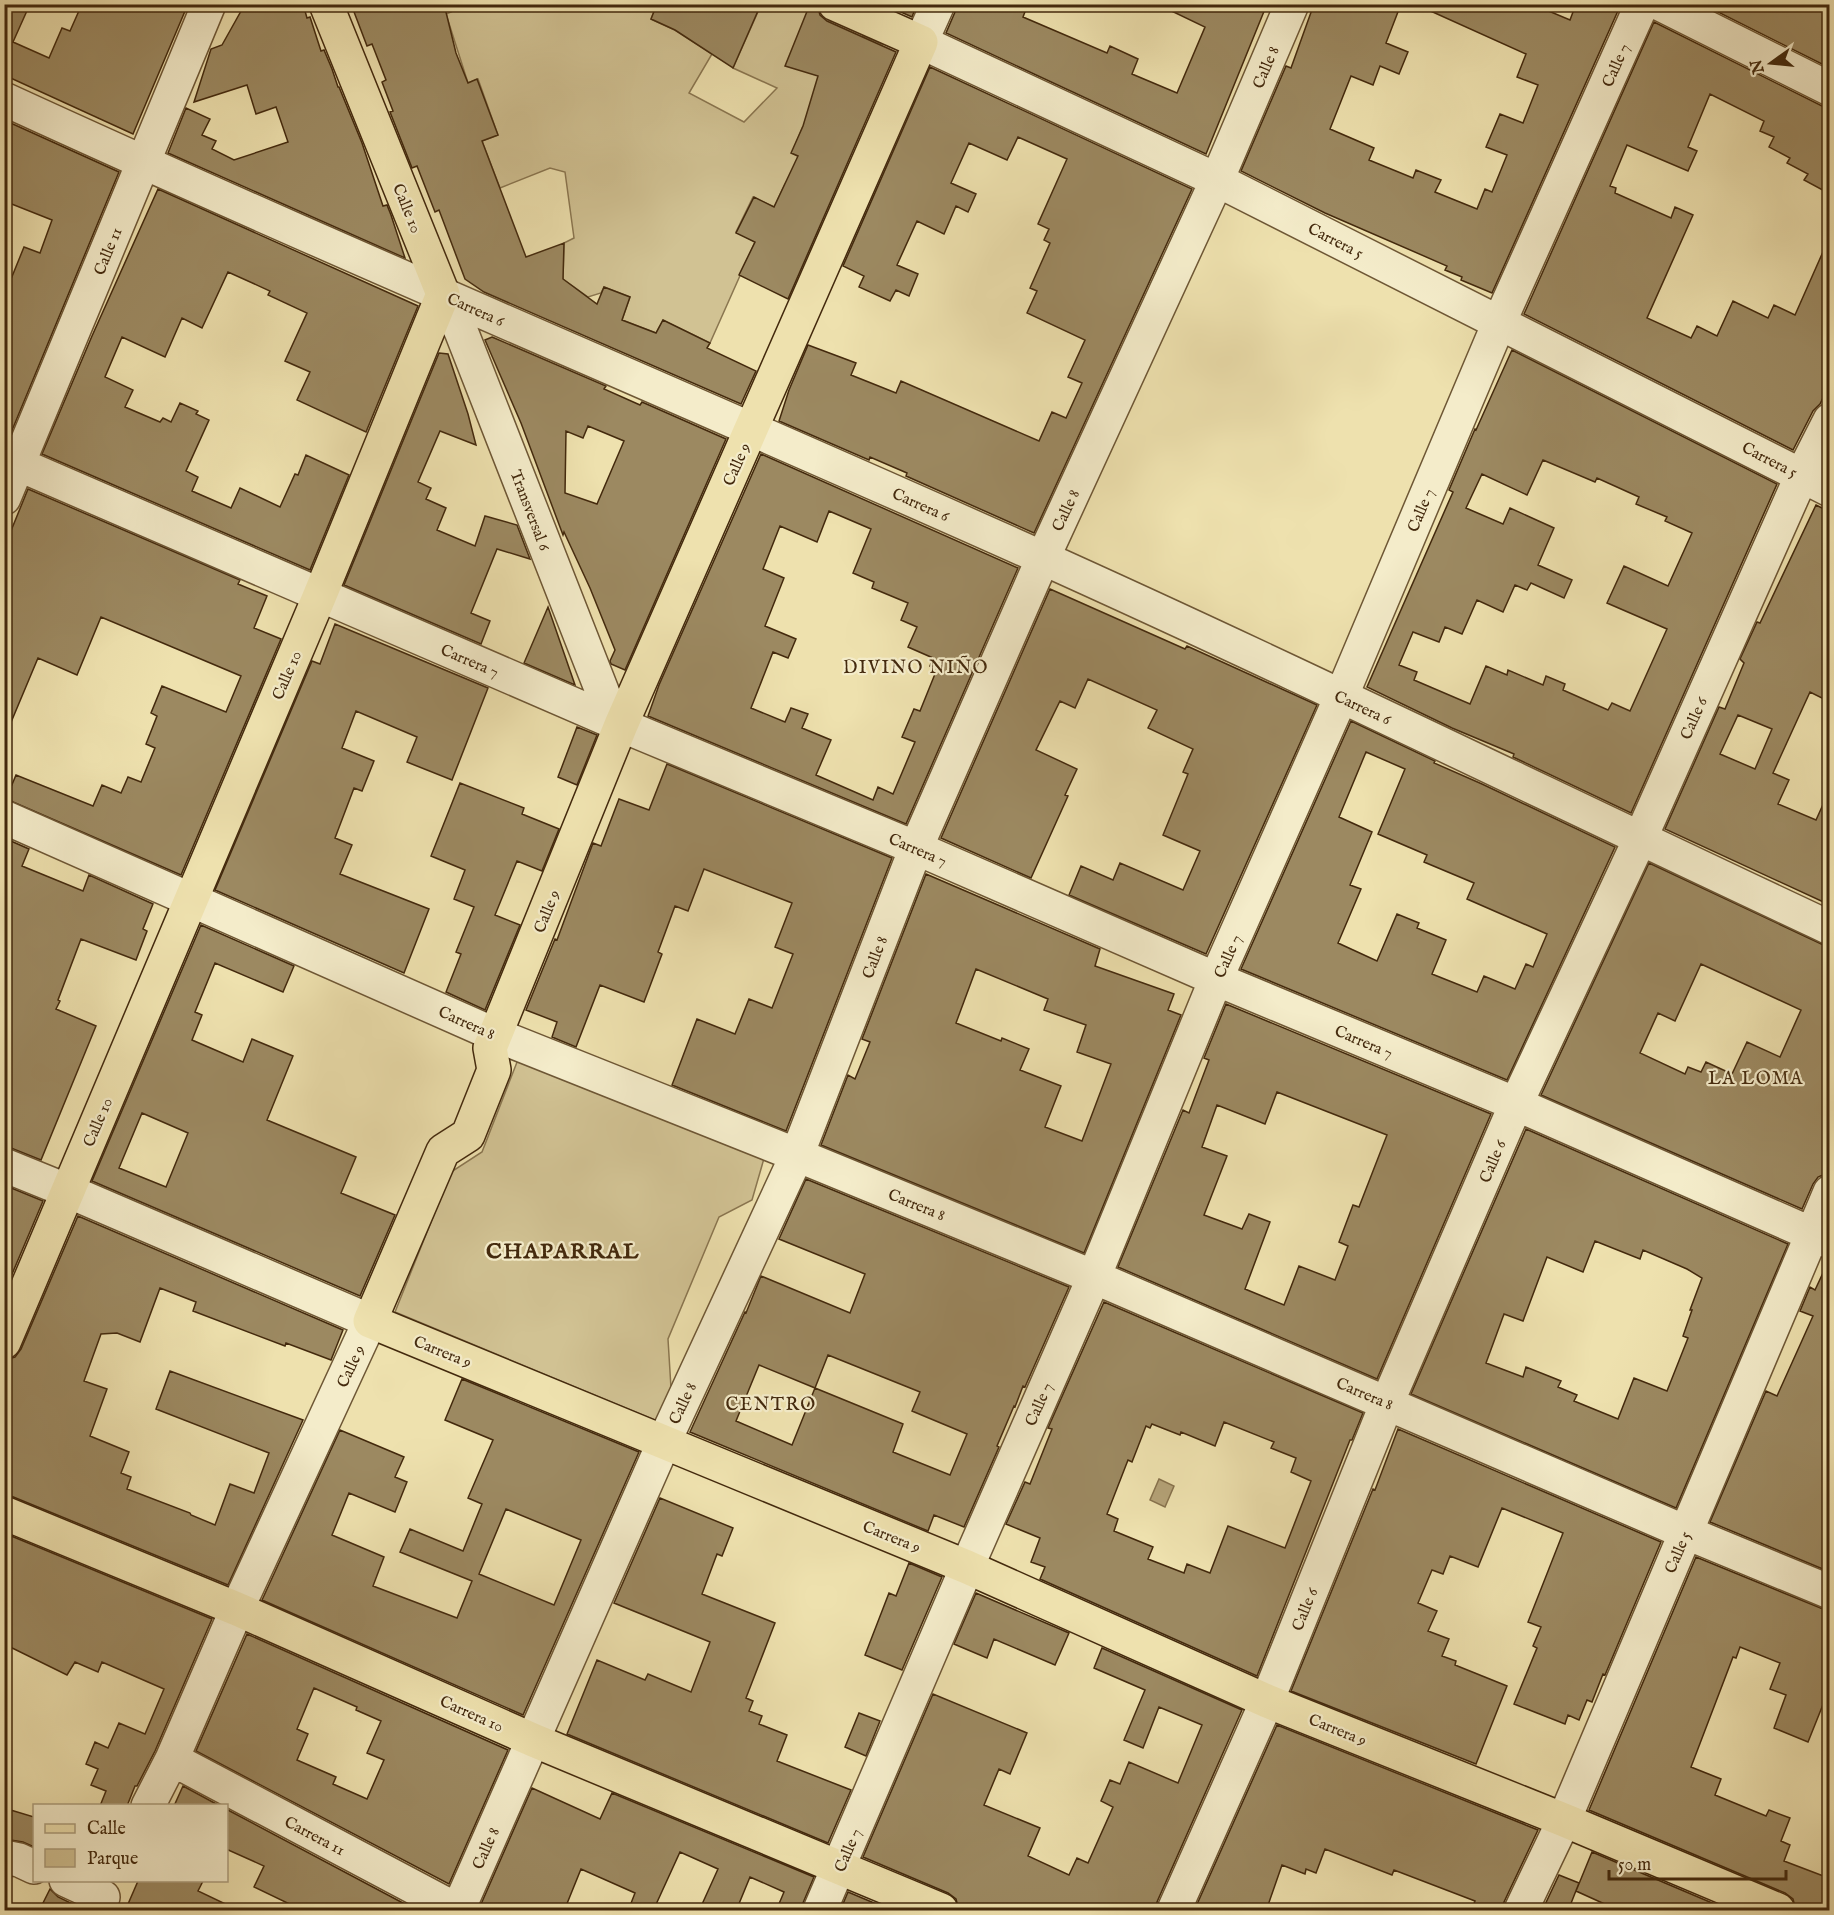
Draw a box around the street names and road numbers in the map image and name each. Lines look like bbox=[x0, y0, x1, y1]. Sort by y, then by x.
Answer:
street label: Calle 7 bbox=[1598, 41, 1635, 91]
street label: Calle 8 bbox=[1249, 44, 1285, 92]
street label: Calle 10 bbox=[387, 181, 425, 237]
street label: Carrera 5 bbox=[1304, 219, 1366, 264]
street label: Calle 11 bbox=[90, 225, 127, 279]
street label: Carrera 6 bbox=[443, 289, 507, 332]
street label: Carrera 5 bbox=[1738, 438, 1800, 483]
street label: Calle 9 bbox=[720, 440, 756, 489]
street label: Transversal 6 bbox=[505, 468, 554, 554]
street label: Carrera 6 bbox=[888, 484, 952, 527]
street label: Calle 7 bbox=[1404, 486, 1440, 536]
street label: Calle 8 bbox=[1048, 487, 1085, 535]
street label: Carrera 7 bbox=[437, 641, 501, 683]
street label: Calle 10 bbox=[269, 648, 307, 703]
street label: Carrera 6 bbox=[1331, 687, 1394, 731]
street label: Calle 6 bbox=[1677, 694, 1713, 743]
street label: Carrera 7 bbox=[885, 830, 949, 872]
street label: Calle 9 bbox=[530, 887, 566, 936]
street label: Calle 7 bbox=[1210, 932, 1247, 982]
street label: Calle 8 bbox=[859, 934, 893, 982]
street label: Carrera 8 bbox=[435, 1002, 498, 1045]
street label: Carrera 7 bbox=[1331, 1022, 1395, 1064]
street label: Calle 10 bbox=[80, 1095, 118, 1150]
street label: Calle 6 bbox=[1476, 1137, 1512, 1186]
street label: Carrera 8 bbox=[885, 1185, 948, 1226]
street label: Carrera 9 bbox=[410, 1332, 474, 1374]
street label: Calle 9 bbox=[333, 1342, 370, 1391]
street label: Carrera 8 bbox=[1333, 1374, 1396, 1416]
street label: Calle 8 bbox=[665, 1380, 702, 1428]
street label: Calle 7 bbox=[1021, 1380, 1058, 1430]
street label: Carrera 9 bbox=[859, 1517, 923, 1559]
street label: Calle 5 bbox=[1661, 1529, 1697, 1577]
street label: Calle 6 bbox=[1288, 1585, 1324, 1634]
street label: Carrera 10 bbox=[436, 1692, 506, 1738]
street label: Carrera 9 bbox=[1305, 1710, 1369, 1752]
street label: Carrera 11 bbox=[280, 1813, 348, 1861]
street label: Calle 8 bbox=[469, 1825, 505, 1873]
street label: Calle 7 bbox=[831, 1826, 867, 1876]

